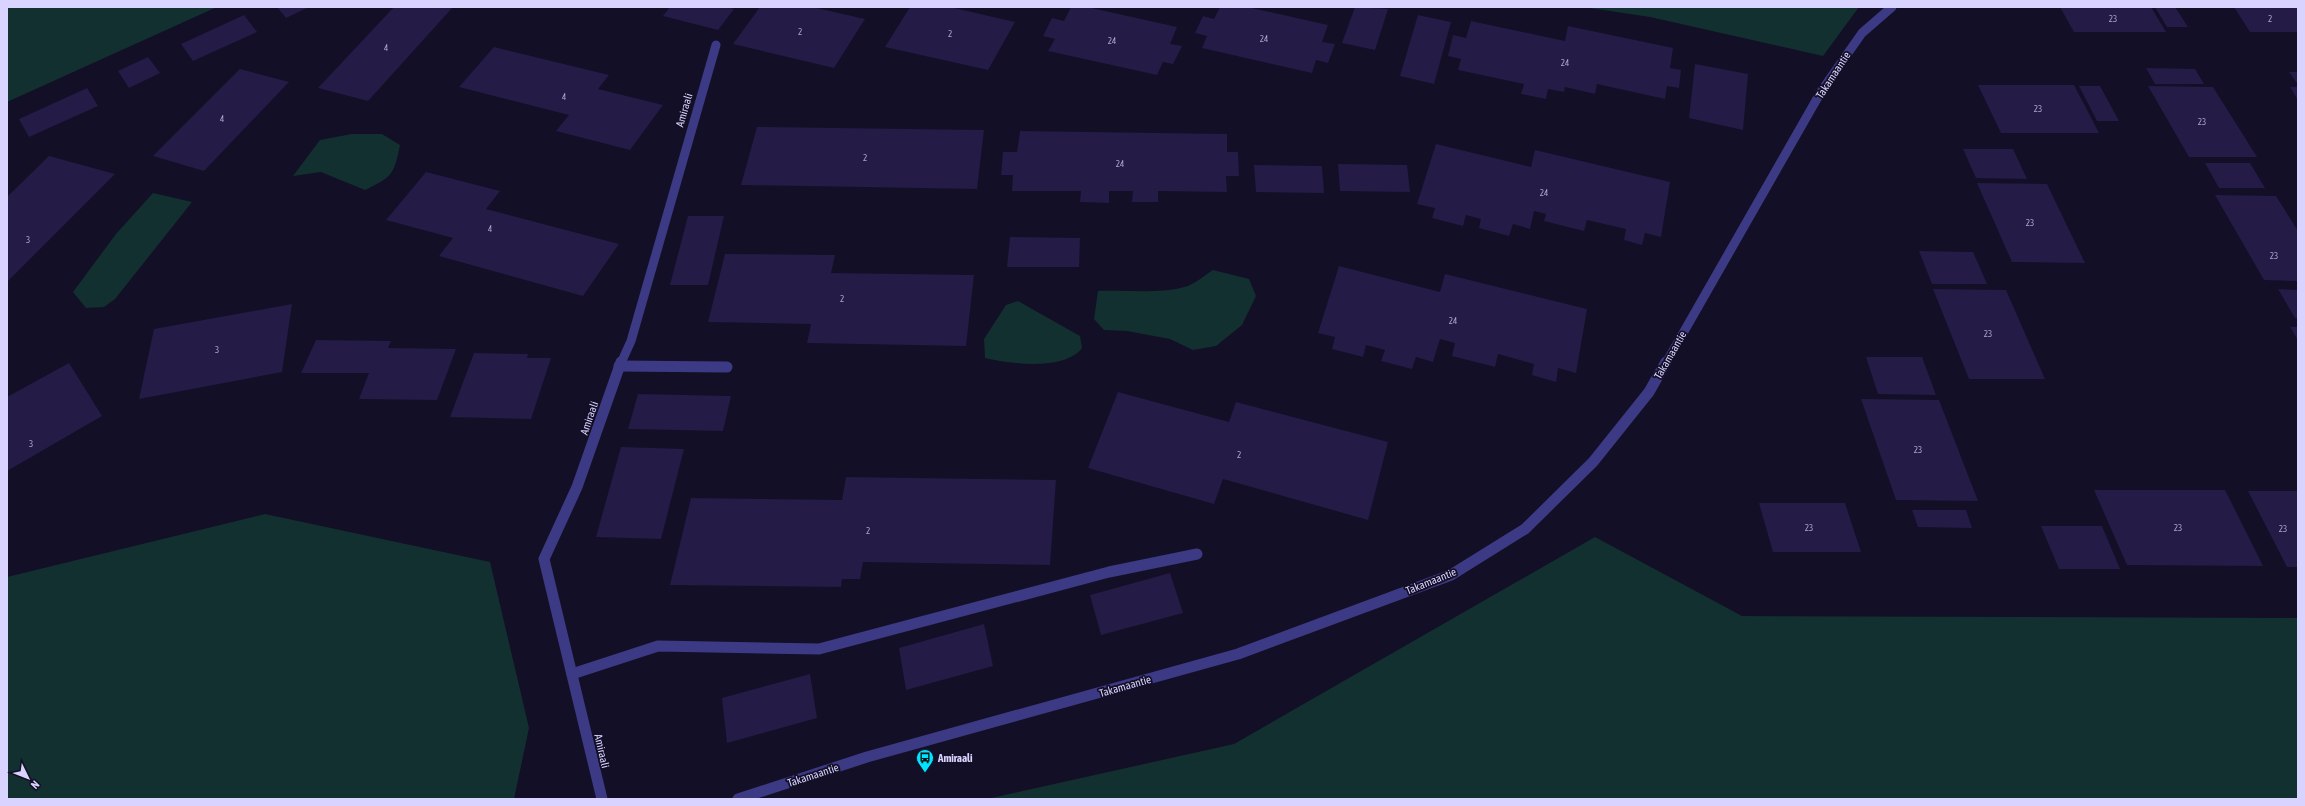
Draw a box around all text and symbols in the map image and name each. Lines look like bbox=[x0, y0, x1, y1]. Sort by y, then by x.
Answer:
house number: 23 bbox=[2109, 14, 2117, 24]
house number: 2 bbox=[2268, 14, 2272, 24]
house number: 2 bbox=[798, 27, 802, 37]
house number: 2 bbox=[948, 29, 952, 39]
house number: 24 bbox=[1260, 34, 1268, 44]
house number: 24 bbox=[1108, 36, 1116, 46]
house number: 4 bbox=[384, 43, 388, 53]
street label: Takamaantie bbox=[1813, 49, 1853, 101]
house number: 24 bbox=[1561, 58, 1569, 68]
house number: 4 bbox=[562, 92, 566, 102]
street label: Amiraali bbox=[673, 92, 695, 128]
house number: 23 bbox=[2034, 104, 2042, 114]
house number: 4 bbox=[220, 114, 224, 124]
house number: 23 bbox=[2198, 117, 2206, 127]
house number: 2 bbox=[863, 153, 867, 163]
house number: 24 bbox=[1116, 159, 1124, 169]
house number: 24 bbox=[1540, 188, 1548, 198]
house number: 23 bbox=[2026, 218, 2034, 228]
house number: 4 bbox=[488, 224, 492, 234]
house number: 3 bbox=[26, 235, 30, 245]
house number: 23 bbox=[2270, 251, 2278, 261]
house number: 2 bbox=[840, 294, 844, 304]
house number: 24 bbox=[1449, 316, 1457, 326]
street label: Takamaantie bbox=[1651, 329, 1689, 381]
house number: 23 bbox=[1984, 329, 1992, 339]
house number: 3 bbox=[215, 345, 219, 355]
street label: Amiraali bbox=[578, 400, 600, 436]
house number: 3 bbox=[29, 439, 33, 449]
house number: 23 bbox=[1914, 445, 1922, 455]
house number: 2 bbox=[1237, 450, 1241, 460]
house number: 23 bbox=[1805, 523, 1813, 533]
house number: 23 bbox=[2174, 523, 2182, 533]
house number: 23 bbox=[2279, 524, 2287, 534]
house number: 2 bbox=[866, 526, 870, 536]
street label: Takamaantie bbox=[1404, 565, 1458, 597]
street label: Takamaantie bbox=[1098, 673, 1152, 699]
street label: Amiraali bbox=[592, 733, 612, 769]
bus stop icon: Amiraali bbox=[915, 748, 935, 773]
place label: Amiraali bbox=[937, 752, 973, 764]
north arrow bbox=[8, 758, 48, 798]
street label: Takamaantie bbox=[786, 761, 840, 789]
text: N bbox=[29, 778, 42, 791]

